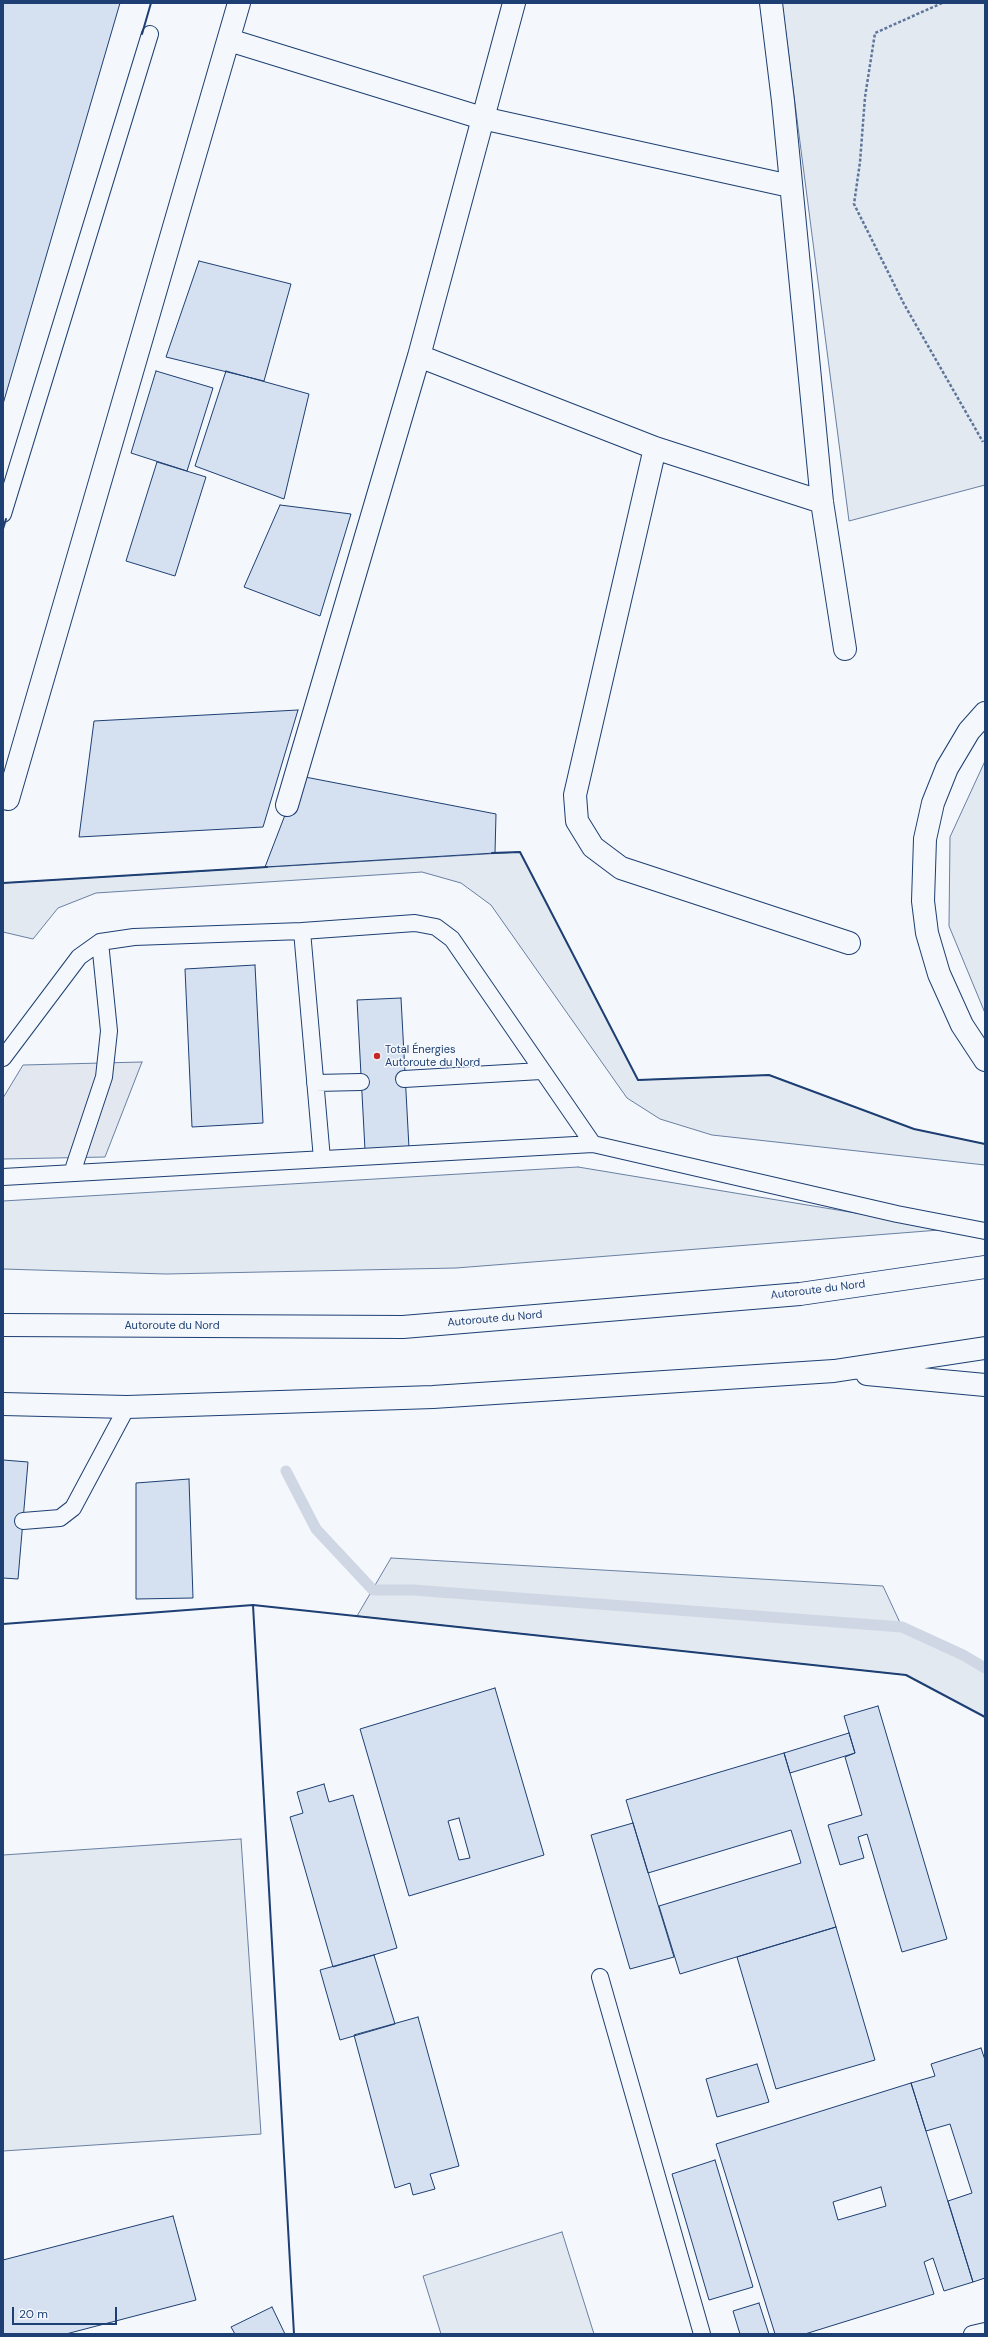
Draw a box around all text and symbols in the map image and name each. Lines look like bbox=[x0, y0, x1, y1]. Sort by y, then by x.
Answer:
place label: Total Énergies Autoroute du Nord bbox=[385, 1043, 480, 1069]
marker: Total Énergies Autoroute du Nord bbox=[372, 1051, 382, 1061]
street label: Autoroute du Nord bbox=[770, 1278, 866, 1302]
street label: Autoroute du Nord bbox=[447, 1308, 543, 1330]
street label: Autoroute du Nord bbox=[124, 1319, 220, 1333]
scale bar bbox=[14, 2299, 119, 2325]
text: 20 m bbox=[19, 2306, 48, 2322]

